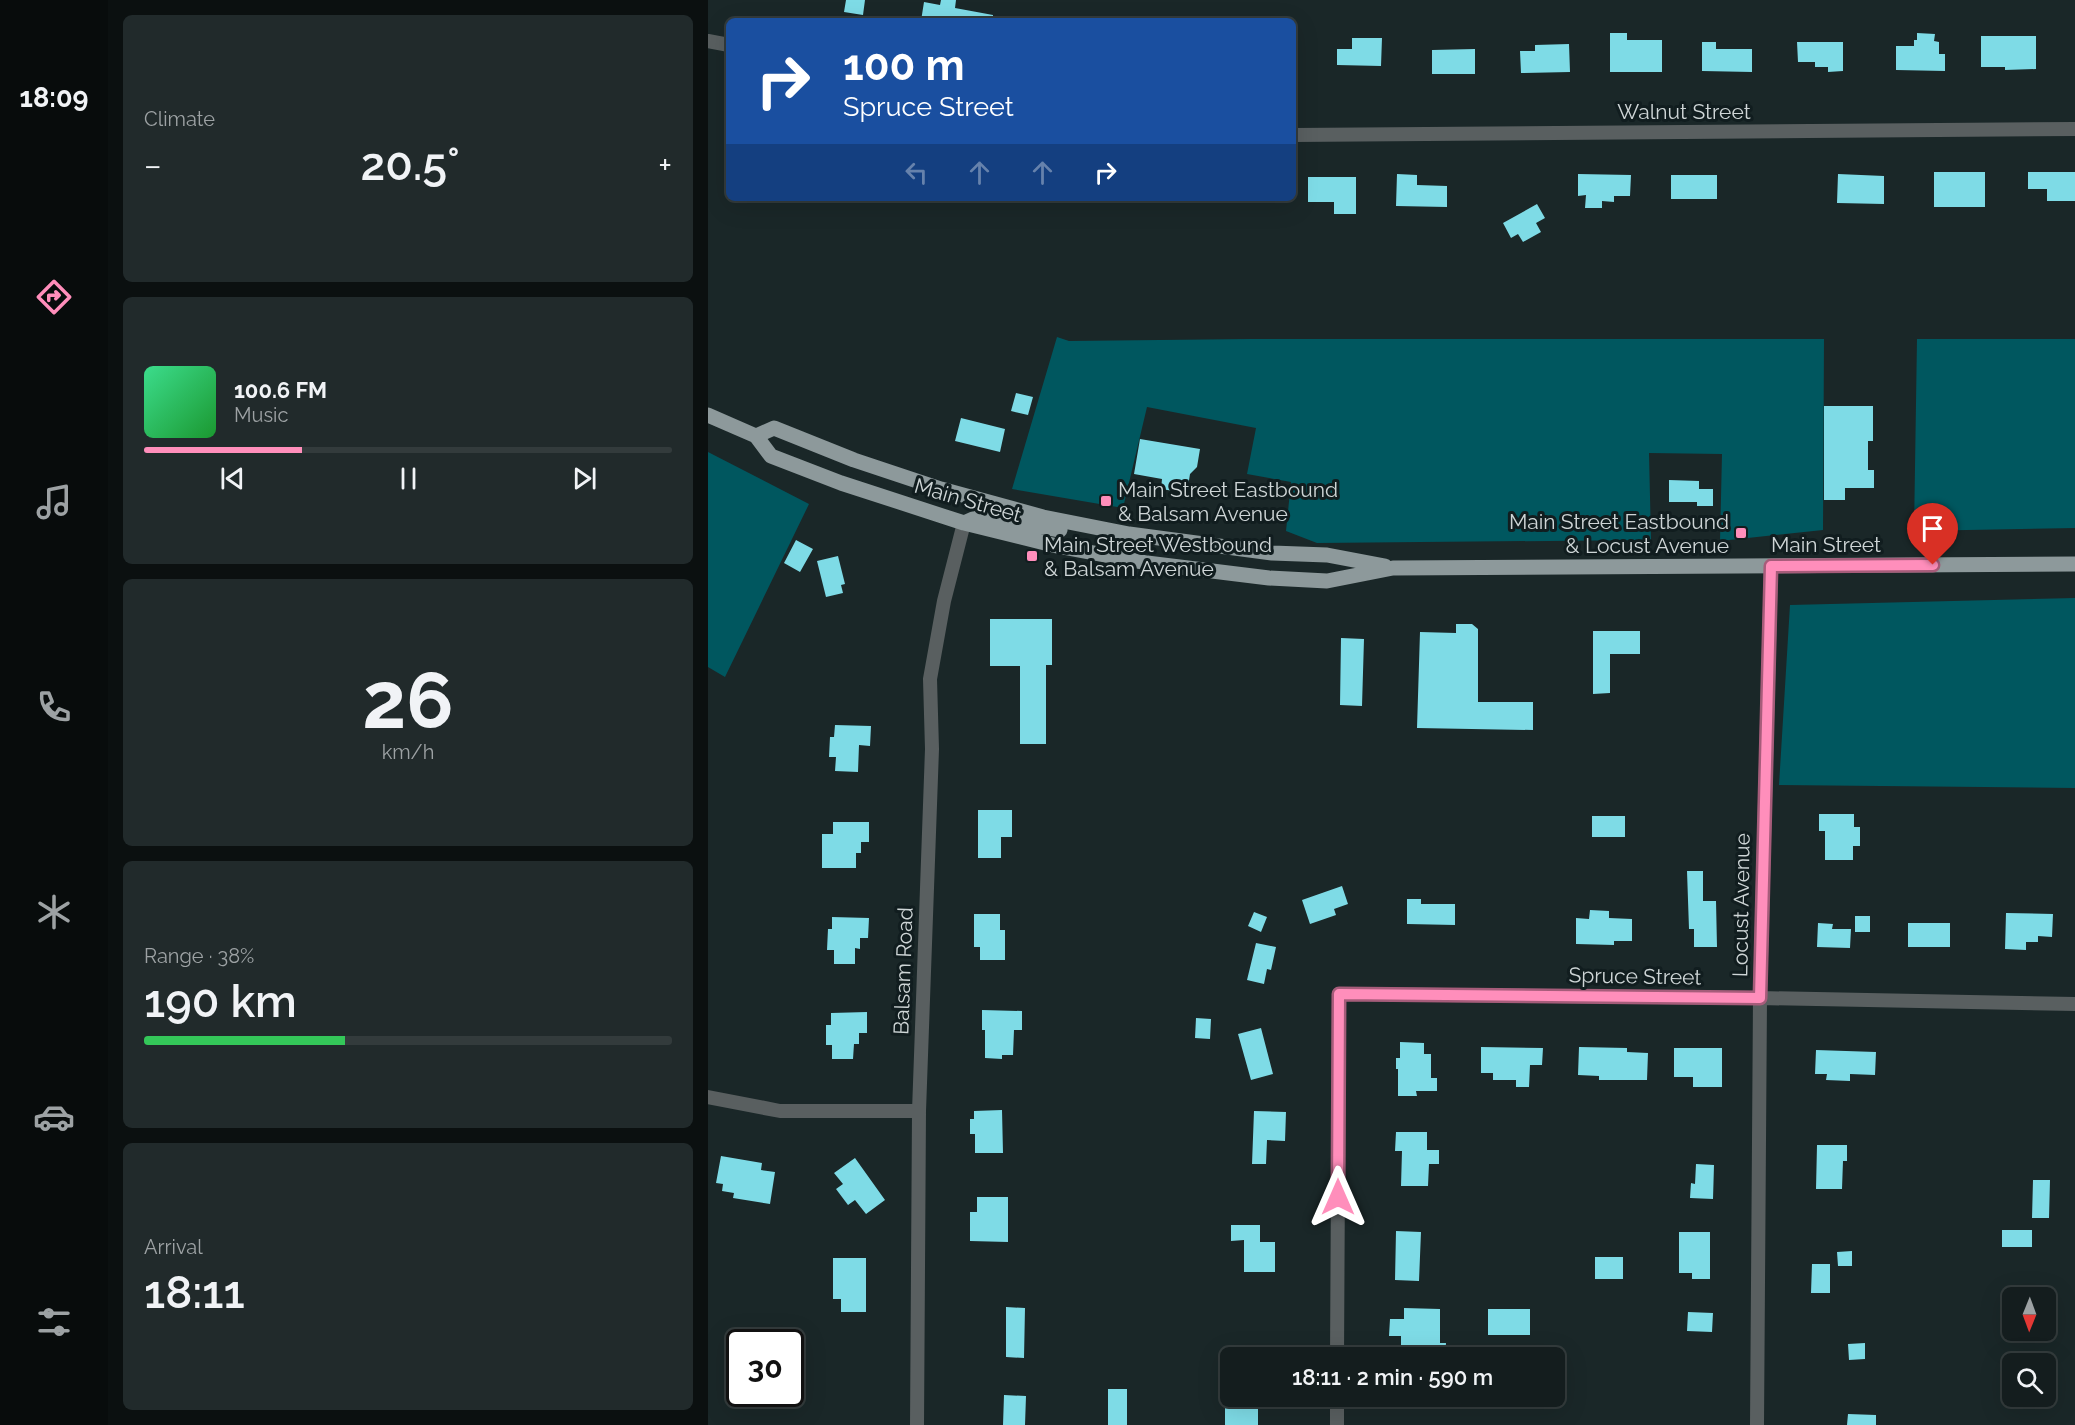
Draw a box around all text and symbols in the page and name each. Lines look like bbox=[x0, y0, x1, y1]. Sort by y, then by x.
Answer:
text: 100 m bbox=[843, 41, 965, 90]
icon: right bbox=[744, 42, 822, 120]
text: 18:09 bbox=[20, 82, 88, 113]
text: Spruce Street bbox=[843, 91, 1014, 122]
street label: Walnut Street bbox=[1617, 99, 1751, 124]
text: Climate bbox=[144, 107, 215, 131]
text: 20.5° bbox=[360, 138, 460, 191]
text: − bbox=[144, 146, 162, 185]
text: + bbox=[658, 146, 672, 185]
icon: left bbox=[900, 156, 933, 189]
icon: ahead bbox=[963, 156, 996, 189]
icon: ahead bbox=[1026, 156, 1059, 189]
icon: right bbox=[1089, 156, 1122, 189]
icon: directions bbox=[33, 276, 75, 318]
text: 100.6 FM bbox=[234, 377, 327, 403]
text: Music bbox=[234, 403, 288, 427]
icon: previous bbox=[216, 462, 249, 495]
icon: pause bbox=[392, 462, 425, 495]
icon: next bbox=[568, 462, 601, 495]
street label: Main Street bbox=[912, 473, 1024, 527]
place label: Main Street Eastbound & Balsam Avenue bbox=[1118, 477, 1338, 526]
icon: music bbox=[33, 481, 75, 523]
marker: Main Street Eastbound & Balsam Avenue bbox=[1099, 494, 1113, 508]
pin bbox=[1907, 503, 1958, 565]
place label: Main Street Eastbound & Locust Avenue bbox=[1509, 509, 1729, 558]
icon: arrive bbox=[1916, 512, 1949, 545]
marker: Main Street Eastbound & Locust Avenue bbox=[1734, 526, 1748, 540]
place label: Main Street Westbound & Balsam Avenue bbox=[1044, 532, 1272, 581]
street label: Main Street bbox=[1771, 532, 1881, 557]
marker: Main Street Westbound & Balsam Avenue bbox=[1025, 549, 1039, 563]
text: 26 bbox=[362, 655, 454, 746]
icon: phone bbox=[33, 686, 75, 728]
text: km/h bbox=[382, 740, 434, 764]
street label: Locust Avenue bbox=[1727, 833, 1755, 977]
icon: climate bbox=[33, 891, 75, 933]
street label: Balsam Road bbox=[888, 907, 918, 1035]
text: Range · 38% bbox=[144, 944, 254, 968]
street label: Spruce Street bbox=[1568, 962, 1702, 990]
text: 190 km bbox=[144, 975, 297, 1028]
icon: car bbox=[33, 1096, 75, 1138]
position arrow bbox=[1306, 1165, 1370, 1229]
text: Arrival bbox=[144, 1235, 203, 1259]
text: 18:11 bbox=[144, 1266, 245, 1319]
north arrow bbox=[2002, 1287, 2056, 1341]
map controls bbox=[2002, 1287, 2056, 1407]
icon: filters bbox=[33, 1301, 75, 1343]
speed limit sign: 30 bbox=[726, 1329, 804, 1407]
button: search bbox=[2002, 1353, 2056, 1407]
text: 18:11 · 2 min · 590 m bbox=[1292, 1364, 1493, 1390]

